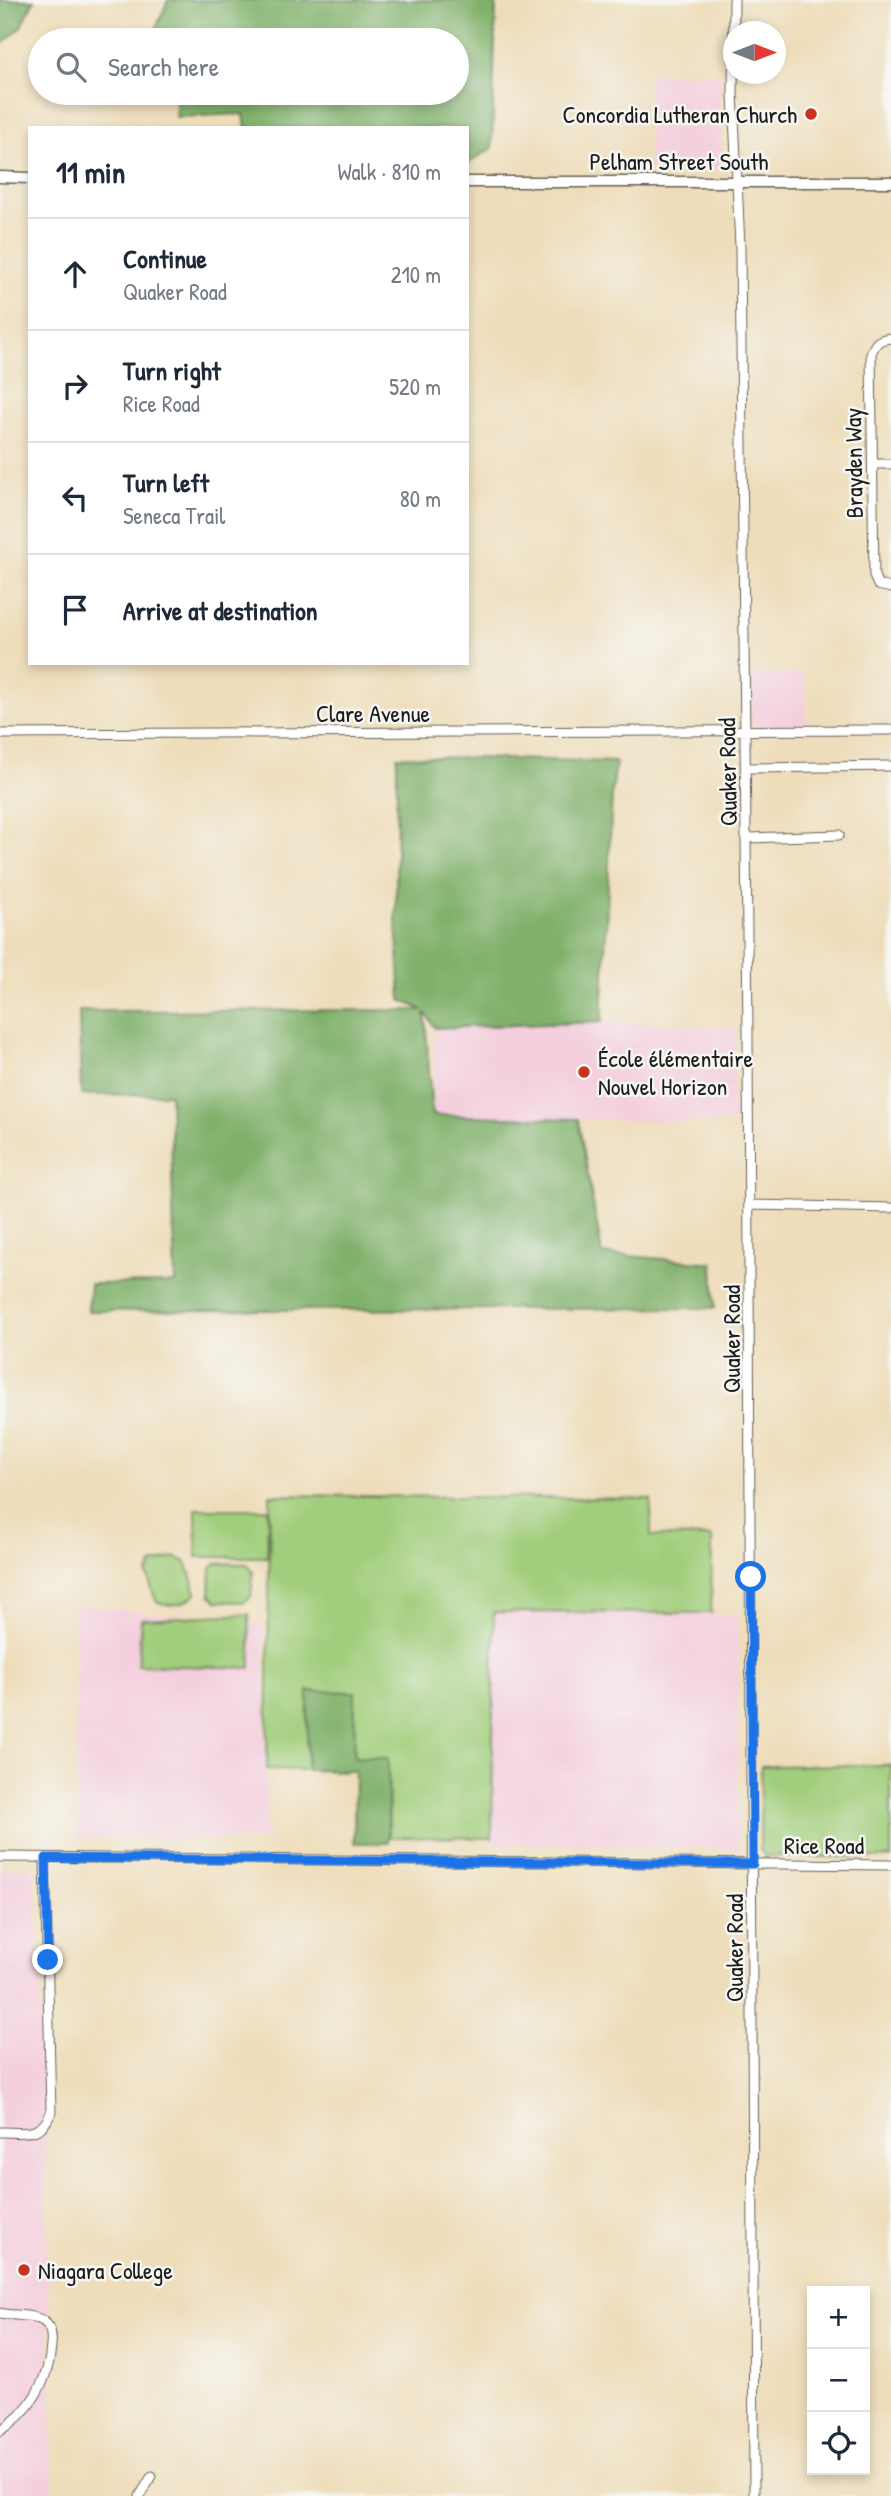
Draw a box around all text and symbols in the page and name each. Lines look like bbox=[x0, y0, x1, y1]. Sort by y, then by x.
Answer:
north arrow bbox=[723, 21, 786, 84]
search box bbox=[28, 28, 469, 105]
icon: search bbox=[52, 48, 90, 86]
text: Search here bbox=[108, 49, 219, 84]
place label: Concordia Lutheran Church bbox=[563, 98, 797, 130]
marker: Concordia Lutheran Church bbox=[803, 106, 819, 122]
street label: Pelham Street South bbox=[590, 145, 768, 177]
text: 11 min bbox=[56, 152, 125, 192]
text: Walk · 810 m bbox=[337, 156, 441, 187]
text: Continue bbox=[123, 241, 207, 276]
icon: ahead bbox=[56, 255, 94, 293]
text: 210 m bbox=[391, 259, 441, 290]
text: Quaker Road bbox=[123, 276, 227, 307]
text: Turn right bbox=[123, 353, 221, 388]
icon: right bbox=[56, 367, 94, 405]
text: 520 m bbox=[389, 371, 441, 402]
text: Rice Road bbox=[123, 388, 200, 419]
street label: Brayden Way bbox=[836, 407, 870, 519]
text: Turn left bbox=[123, 465, 209, 500]
icon: left bbox=[56, 479, 94, 517]
text: 80 m bbox=[400, 483, 441, 514]
text: Seneca Trail bbox=[123, 500, 225, 531]
icon: arrive bbox=[56, 591, 94, 629]
text: Arrive at destination bbox=[123, 593, 318, 628]
street label: Clare Avenue bbox=[316, 697, 431, 729]
street label: Quaker Road bbox=[710, 718, 744, 826]
place label: École élémentaire Nouvel Horizon bbox=[598, 1042, 754, 1102]
marker: École élémentaire Nouvel Horizon bbox=[576, 1064, 592, 1080]
street label: Quaker Road bbox=[715, 1285, 747, 1393]
route start bbox=[735, 1561, 766, 1592]
street label: Rice Road bbox=[784, 1829, 864, 1861]
street label: Quaker Road bbox=[718, 1894, 750, 2002]
route end bbox=[32, 1944, 63, 1975]
place label: Niagara College bbox=[38, 2254, 173, 2286]
marker: Niagara College bbox=[16, 2262, 32, 2278]
map controls bbox=[807, 2286, 870, 2475]
button: + bbox=[807, 2286, 870, 2349]
button: − bbox=[807, 2349, 870, 2412]
button: locate bbox=[807, 2412, 870, 2475]

